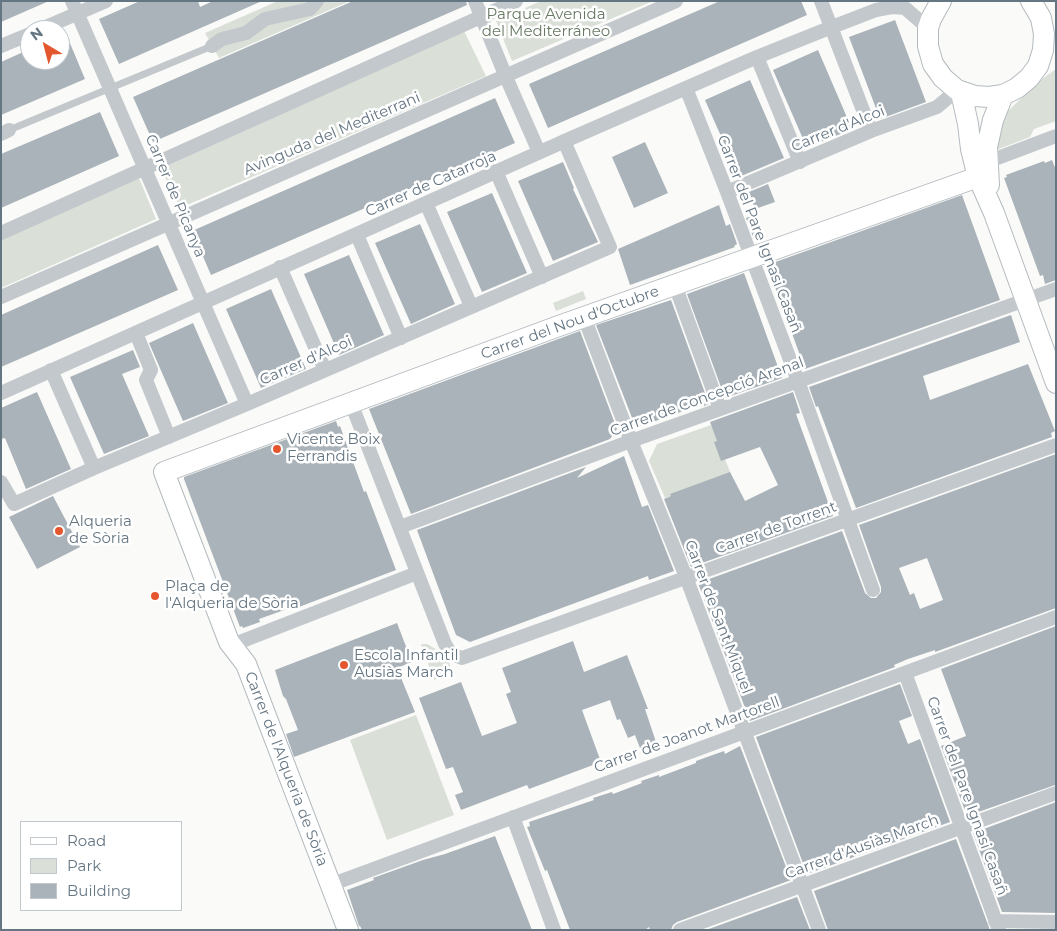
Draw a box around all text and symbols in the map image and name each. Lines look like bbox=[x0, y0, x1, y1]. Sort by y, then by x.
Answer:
park label: Parque Avenida del Mediterráneo bbox=[482, 6, 610, 41]
north arrow bbox=[20, 20, 70, 70]
text: N bbox=[27, 23, 47, 44]
street label: Avinguda del Mediterrani bbox=[241, 89, 423, 179]
street label: Carrer d'Alcoi bbox=[789, 102, 887, 156]
street label: Carrer de Picanya bbox=[141, 132, 209, 260]
street label: Carrer del Pare Ignasi Casañ bbox=[713, 133, 805, 335]
street label: Carrer de Catarroja bbox=[363, 147, 499, 221]
street label: Carrer del Nou d'Octubre bbox=[479, 282, 661, 364]
street label: Carrer d'Alcoi bbox=[257, 333, 355, 389]
street label: Carrer de Concepció Arenal bbox=[608, 353, 806, 441]
place label: Vicente Boix Ferrandis bbox=[287, 431, 380, 466]
marker: Vicente Boix Ferrandis bbox=[271, 443, 283, 455]
street label: Carrer de Torrent bbox=[713, 498, 839, 558]
place label: Alqueria de Sòria bbox=[69, 513, 132, 548]
marker: Alqueria de Sòria bbox=[53, 525, 65, 537]
street label: Carrer de Sant Miquel bbox=[680, 538, 756, 696]
place label: Plaça de l'Alqueria de Sòria bbox=[165, 578, 299, 613]
marker: Plaça de l'Alqueria de Sòria bbox=[149, 590, 161, 602]
place label: Escola Infantil Ausiàs March bbox=[354, 647, 459, 682]
marker: Escola Infantil Ausiàs March bbox=[338, 659, 350, 671]
street label: Carrer de l'Alqueria de Sòria bbox=[240, 669, 332, 869]
street label: Carrer de Joanot Martorell bbox=[592, 693, 782, 777]
street label: Carrer del Pare Ignasi Casañ bbox=[923, 694, 1011, 898]
street label: Carrer d'Ausiàs March bbox=[783, 811, 941, 883]
legend bbox=[20, 821, 182, 911]
text: Road bbox=[67, 831, 106, 850]
text: Park bbox=[67, 856, 101, 875]
text: Building bbox=[67, 881, 131, 900]

